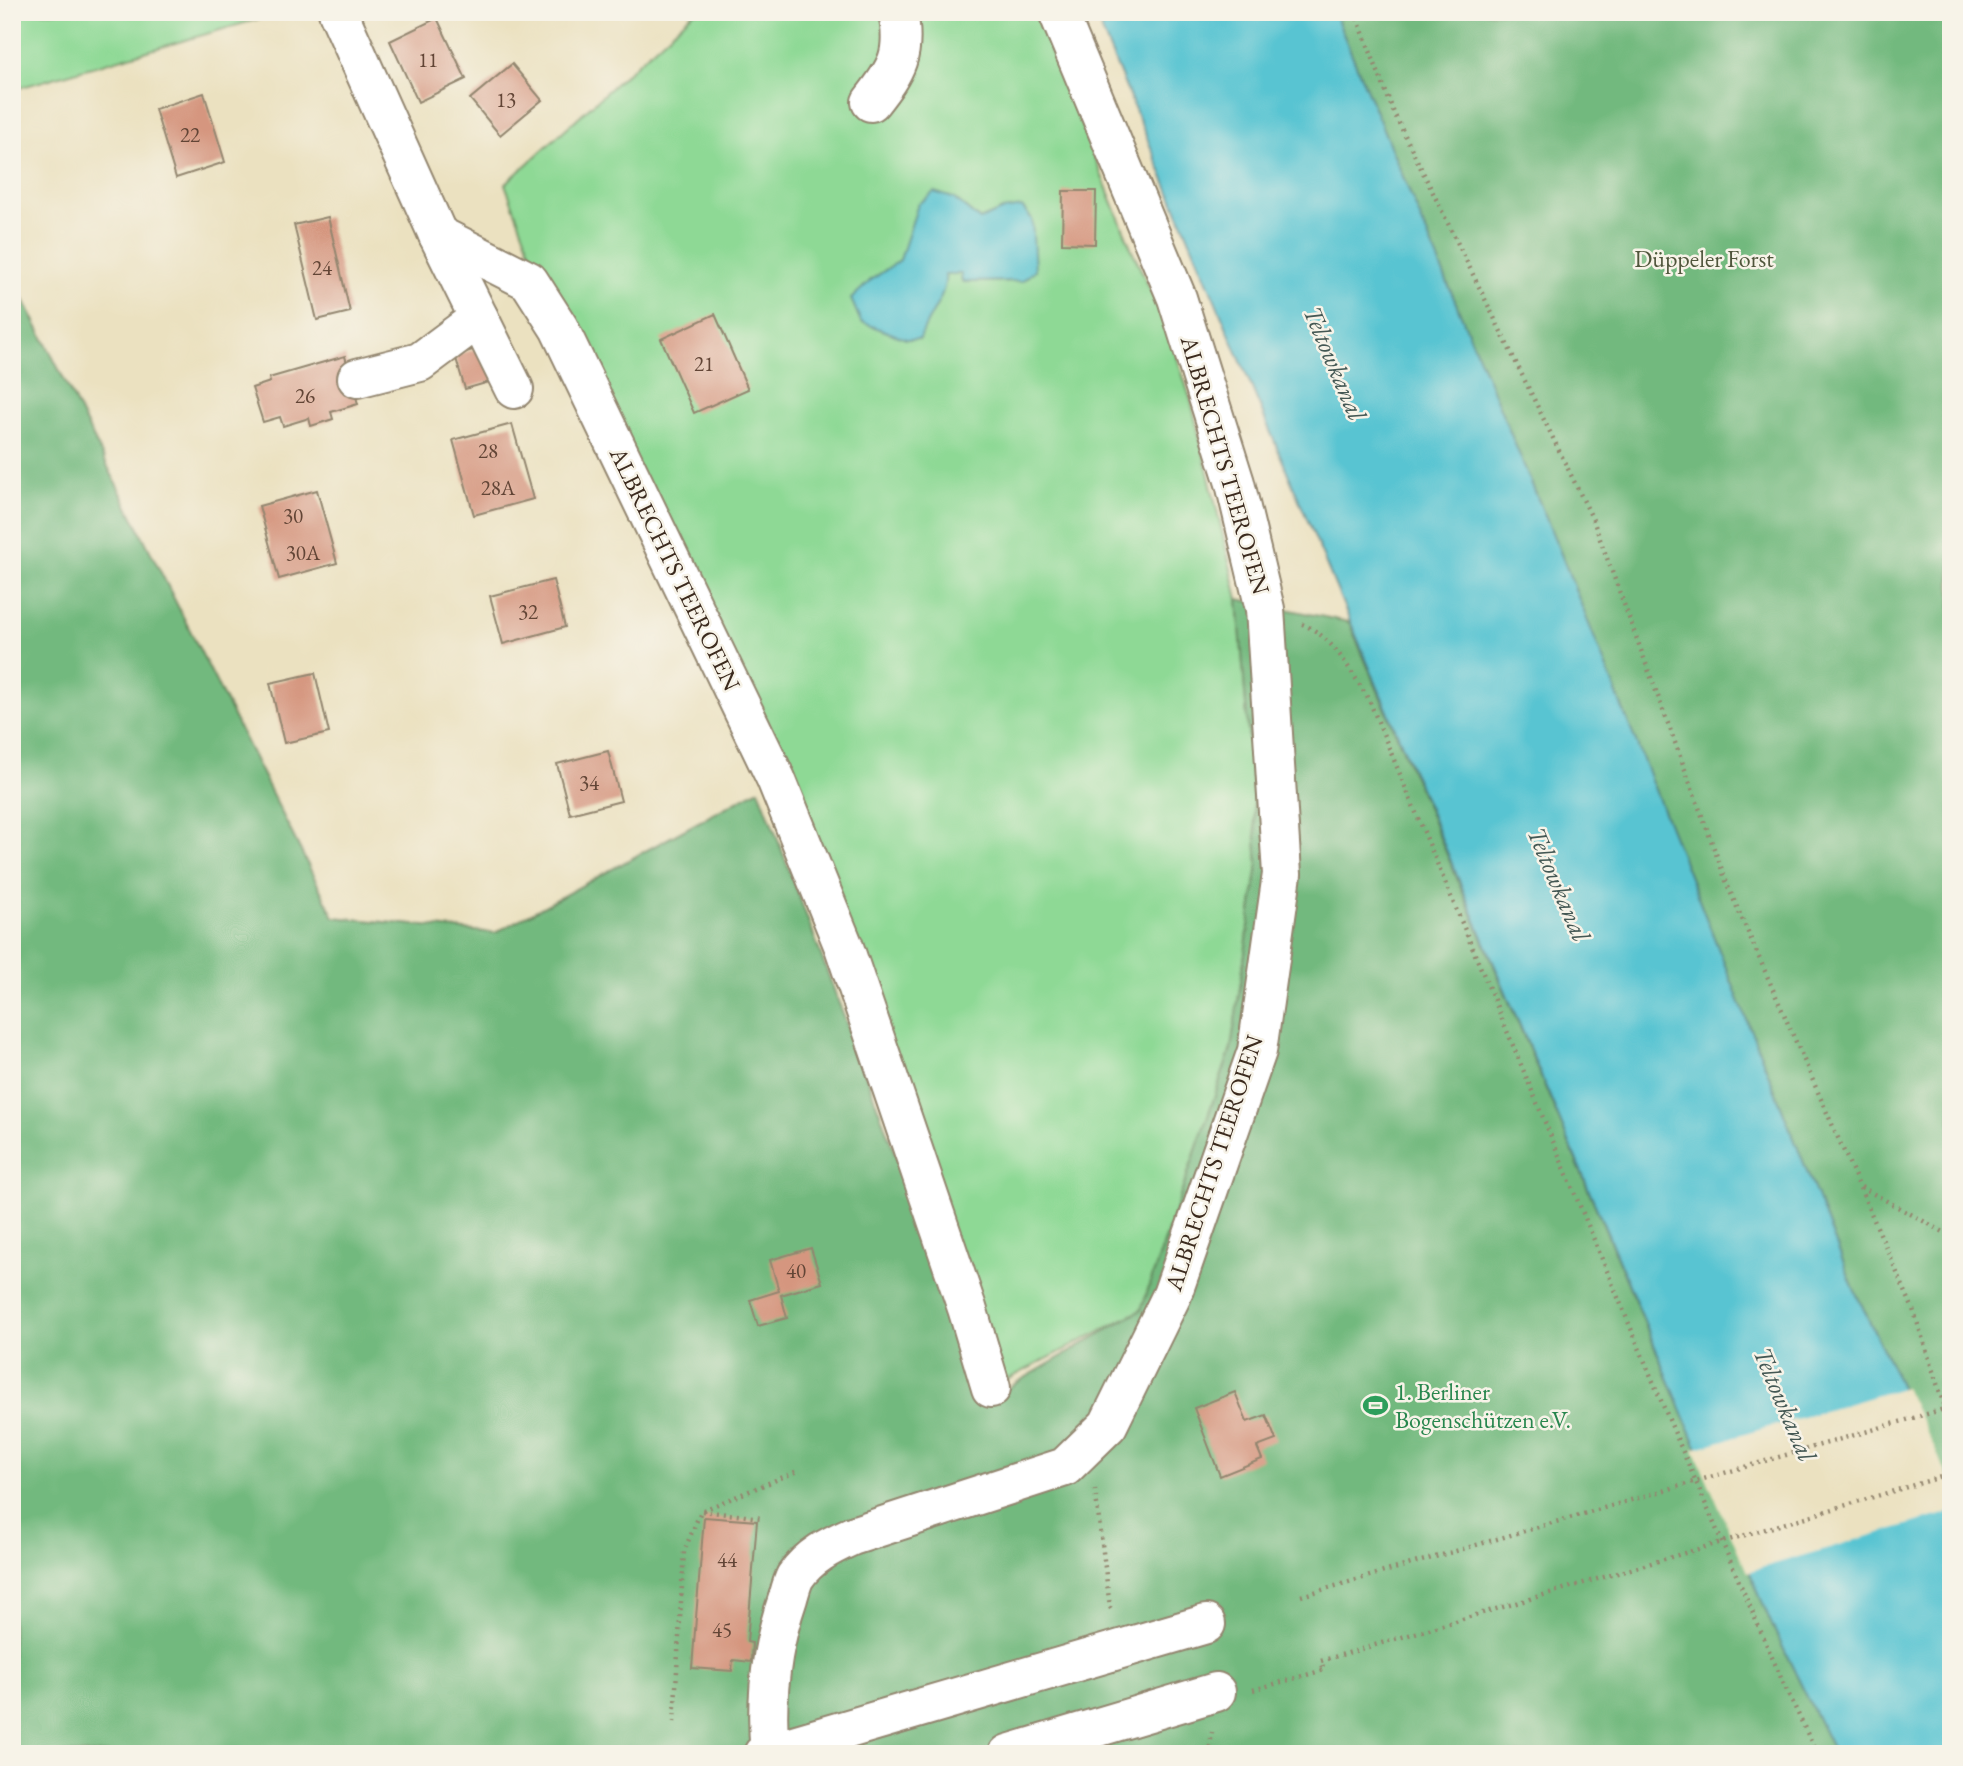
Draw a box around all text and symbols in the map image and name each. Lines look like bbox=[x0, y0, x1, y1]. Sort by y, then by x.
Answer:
house number: 11 bbox=[418, 46, 438, 73]
house number: 13 bbox=[496, 86, 516, 113]
house number: 22 bbox=[180, 121, 200, 148]
park label: Düppeler Forst bbox=[1634, 243, 1774, 274]
house number: 24 bbox=[312, 254, 333, 281]
water label: Teltowkanal bbox=[1296, 301, 1375, 426]
street label: ALBRECHTS TEEROFEN bbox=[1173, 331, 1277, 598]
house number: 21 bbox=[694, 350, 714, 377]
house number: 26 bbox=[295, 382, 315, 409]
house number: 28 bbox=[478, 437, 498, 464]
street label: ALBRECHTS TEEROFEN bbox=[602, 441, 748, 696]
house number: 28A bbox=[481, 474, 516, 501]
house number: 30 bbox=[283, 502, 303, 529]
house number: 30A bbox=[286, 539, 321, 566]
house number: 32 bbox=[518, 598, 538, 625]
house number: 34 bbox=[579, 769, 600, 796]
water label: Teltowkanal bbox=[1520, 822, 1599, 947]
street label: ALBRECHTS TEEROFEN bbox=[1157, 1031, 1270, 1296]
house number: 40 bbox=[786, 1257, 806, 1284]
water label: Teltowkanal bbox=[1746, 1342, 1825, 1467]
place label: 1. Berliner Bogenschützen e.V. bbox=[1395, 1376, 1571, 1435]
sports icon: 1. Berliner Bogenschützen e.V. bbox=[1361, 1392, 1389, 1420]
house number: 44 bbox=[717, 1546, 738, 1573]
house number: 45 bbox=[712, 1616, 732, 1643]

